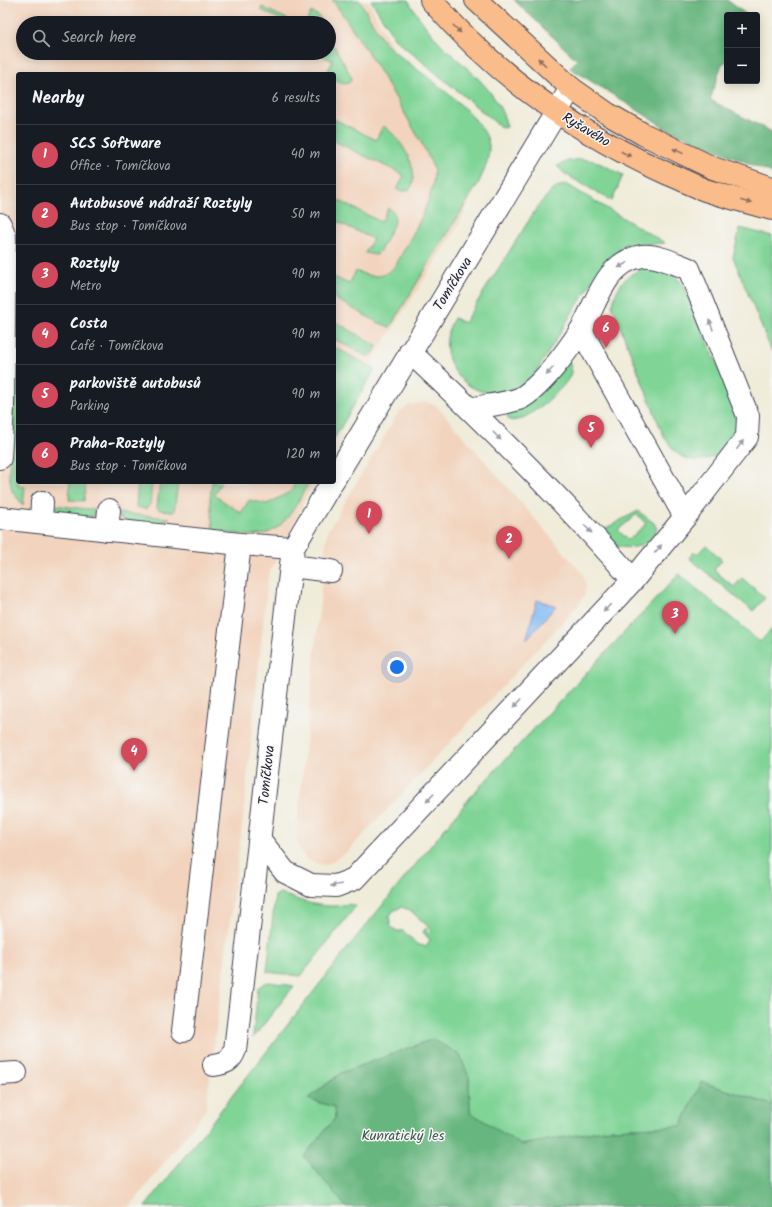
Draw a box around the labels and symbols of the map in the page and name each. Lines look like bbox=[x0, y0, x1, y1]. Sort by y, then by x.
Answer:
one-way arrow bbox=[453, 24, 462, 34]
one-way arrow bbox=[537, 57, 547, 66]
street label: Ryšavého bbox=[558, 107, 614, 153]
one-way arrow bbox=[672, 148, 683, 154]
one-way arrow bbox=[620, 151, 632, 157]
one-way arrow bbox=[740, 199, 753, 205]
street label: Tomíčkova bbox=[428, 253, 478, 315]
one-way arrow bbox=[617, 261, 629, 268]
pin: 6 bbox=[593, 315, 619, 348]
one-way arrow bbox=[708, 319, 714, 330]
one-way arrow bbox=[546, 366, 555, 376]
pin: 5 bbox=[578, 415, 604, 448]
one-way arrow bbox=[492, 431, 502, 441]
one-way arrow bbox=[736, 440, 745, 451]
pin: 1 bbox=[356, 501, 382, 534]
one-way arrow bbox=[583, 524, 593, 534]
pin: 2 bbox=[496, 526, 522, 559]
one-way arrow bbox=[654, 544, 663, 555]
pin: 3 bbox=[662, 601, 688, 634]
one-way arrow bbox=[602, 603, 611, 613]
your location bbox=[387, 657, 407, 677]
one-way arrow bbox=[513, 698, 523, 708]
pin: 4 bbox=[121, 738, 147, 771]
street label: Tomíčkova bbox=[253, 744, 281, 806]
one-way arrow bbox=[425, 793, 434, 803]
one-way arrow bbox=[330, 882, 342, 888]
park label: Kunratický les bbox=[361, 1125, 445, 1147]

